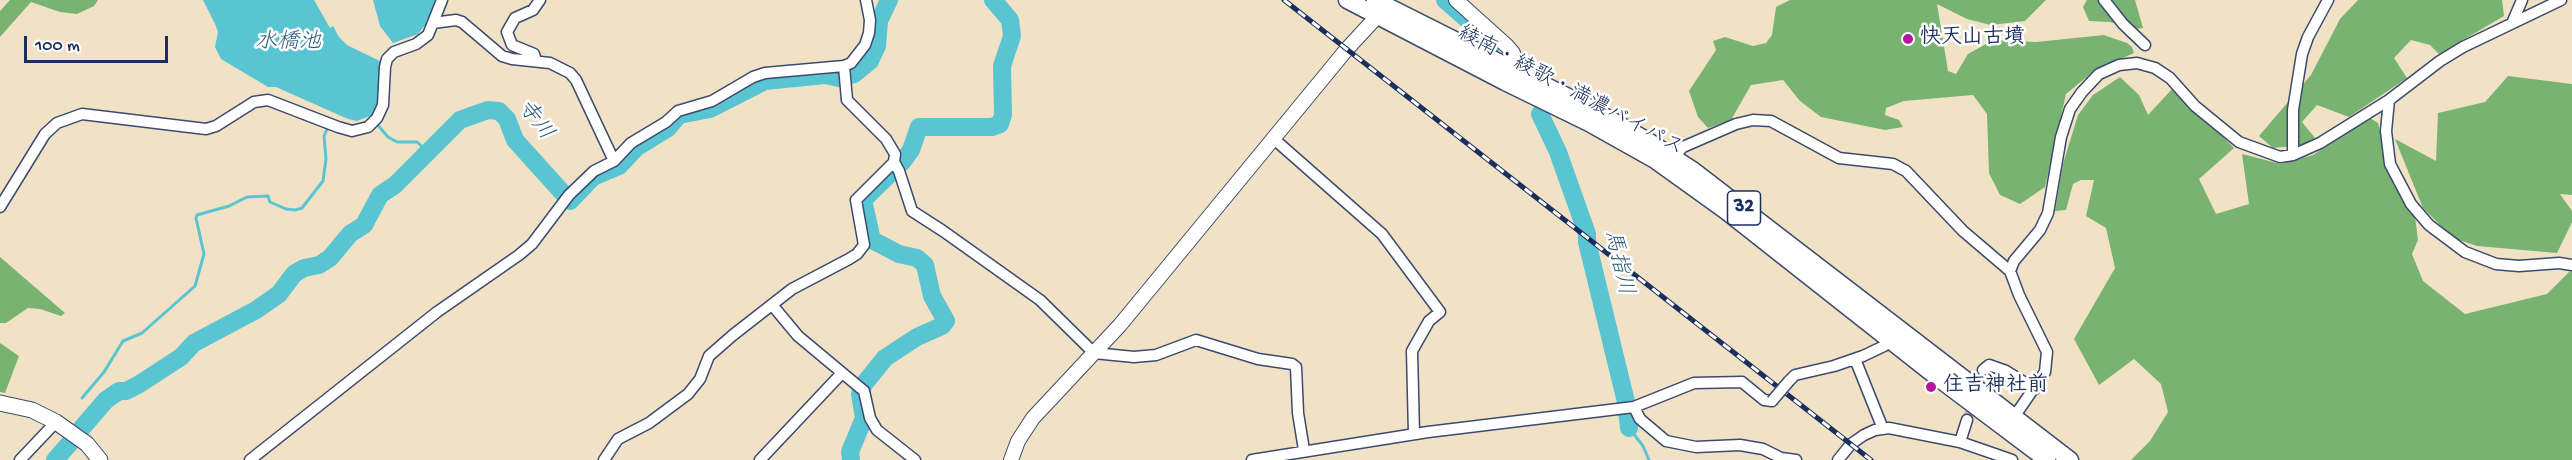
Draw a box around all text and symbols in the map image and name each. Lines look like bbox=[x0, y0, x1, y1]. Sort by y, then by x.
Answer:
street label: 綾南・綾歌・満濃バイパス bbox=[1453, 22, 1687, 162]
scale bar bbox=[27, 24, 171, 62]
place label: 快天山古墳 bbox=[1920, 26, 2025, 52]
water label: 水橋池 bbox=[255, 31, 321, 57]
marker: 快天山古墳 bbox=[1901, 32, 1915, 46]
text: 100 m bbox=[35, 36, 80, 57]
water label: 寺川 bbox=[510, 95, 558, 147]
road number: 32 bbox=[1728, 191, 1760, 225]
water label: 馬指川 bbox=[1597, 228, 1637, 298]
place label: 住吉神社前 bbox=[1943, 374, 2048, 400]
marker: 住吉神社前 bbox=[1924, 380, 1938, 394]

